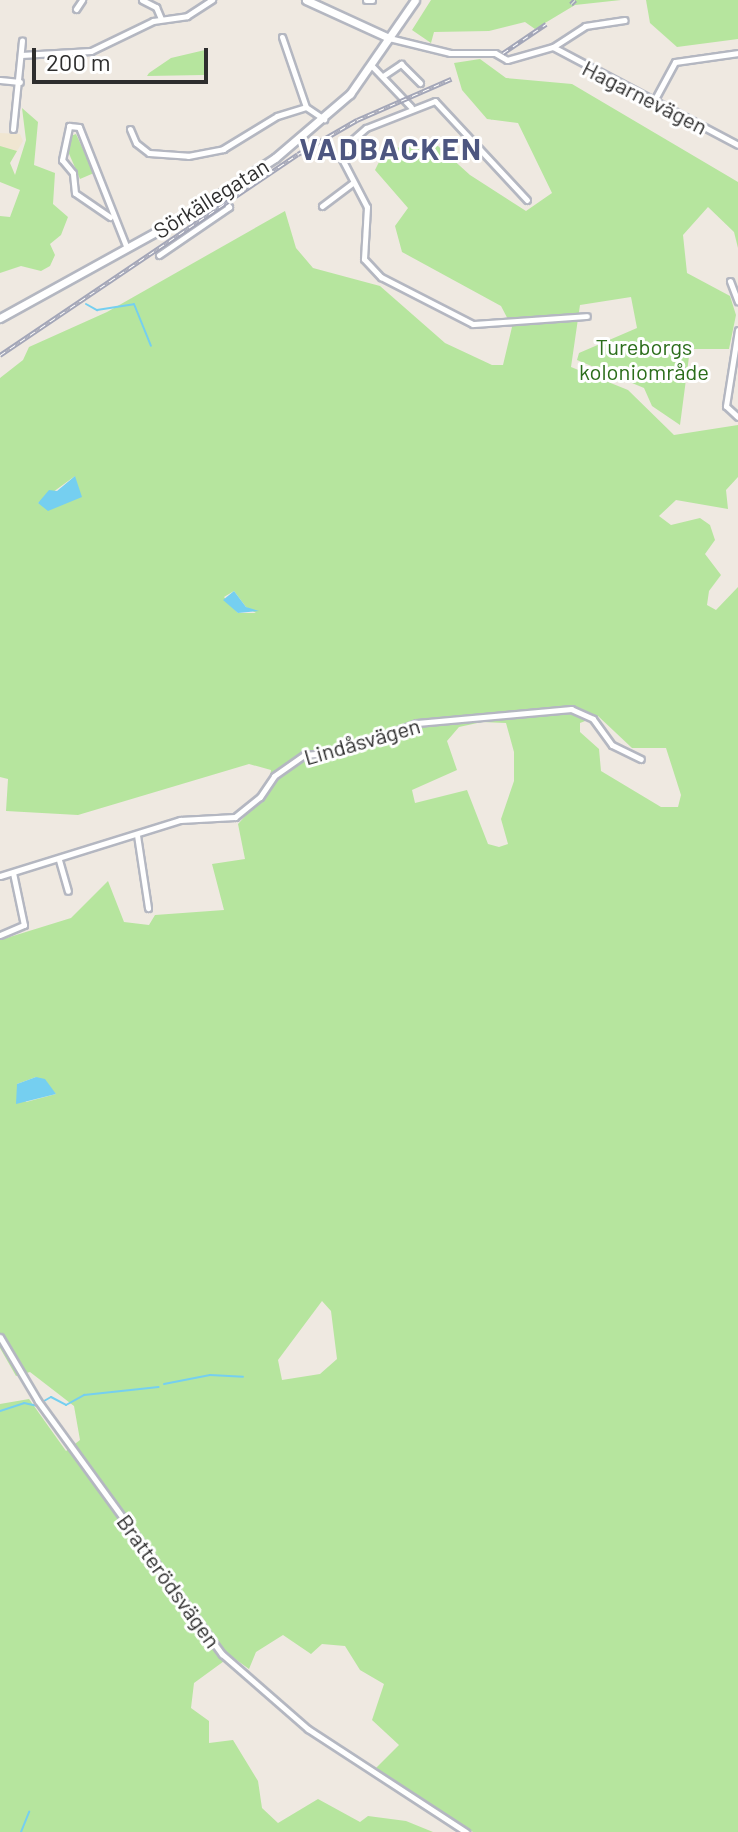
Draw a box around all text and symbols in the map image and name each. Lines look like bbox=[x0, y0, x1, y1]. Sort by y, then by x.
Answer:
scale bar bbox=[36, 32, 212, 82]
text: 200 m bbox=[46, 47, 111, 76]
street label: Hagarnevägen bbox=[578, 54, 712, 140]
district label: VADBACKEN bbox=[299, 130, 483, 166]
street label: Sörkällegatan bbox=[149, 152, 273, 244]
park label: Tureborgs koloniområde bbox=[579, 333, 709, 384]
street label: Lindåsvägen bbox=[301, 712, 423, 770]
street label: Bratterödsvägen bbox=[112, 1509, 226, 1653]

